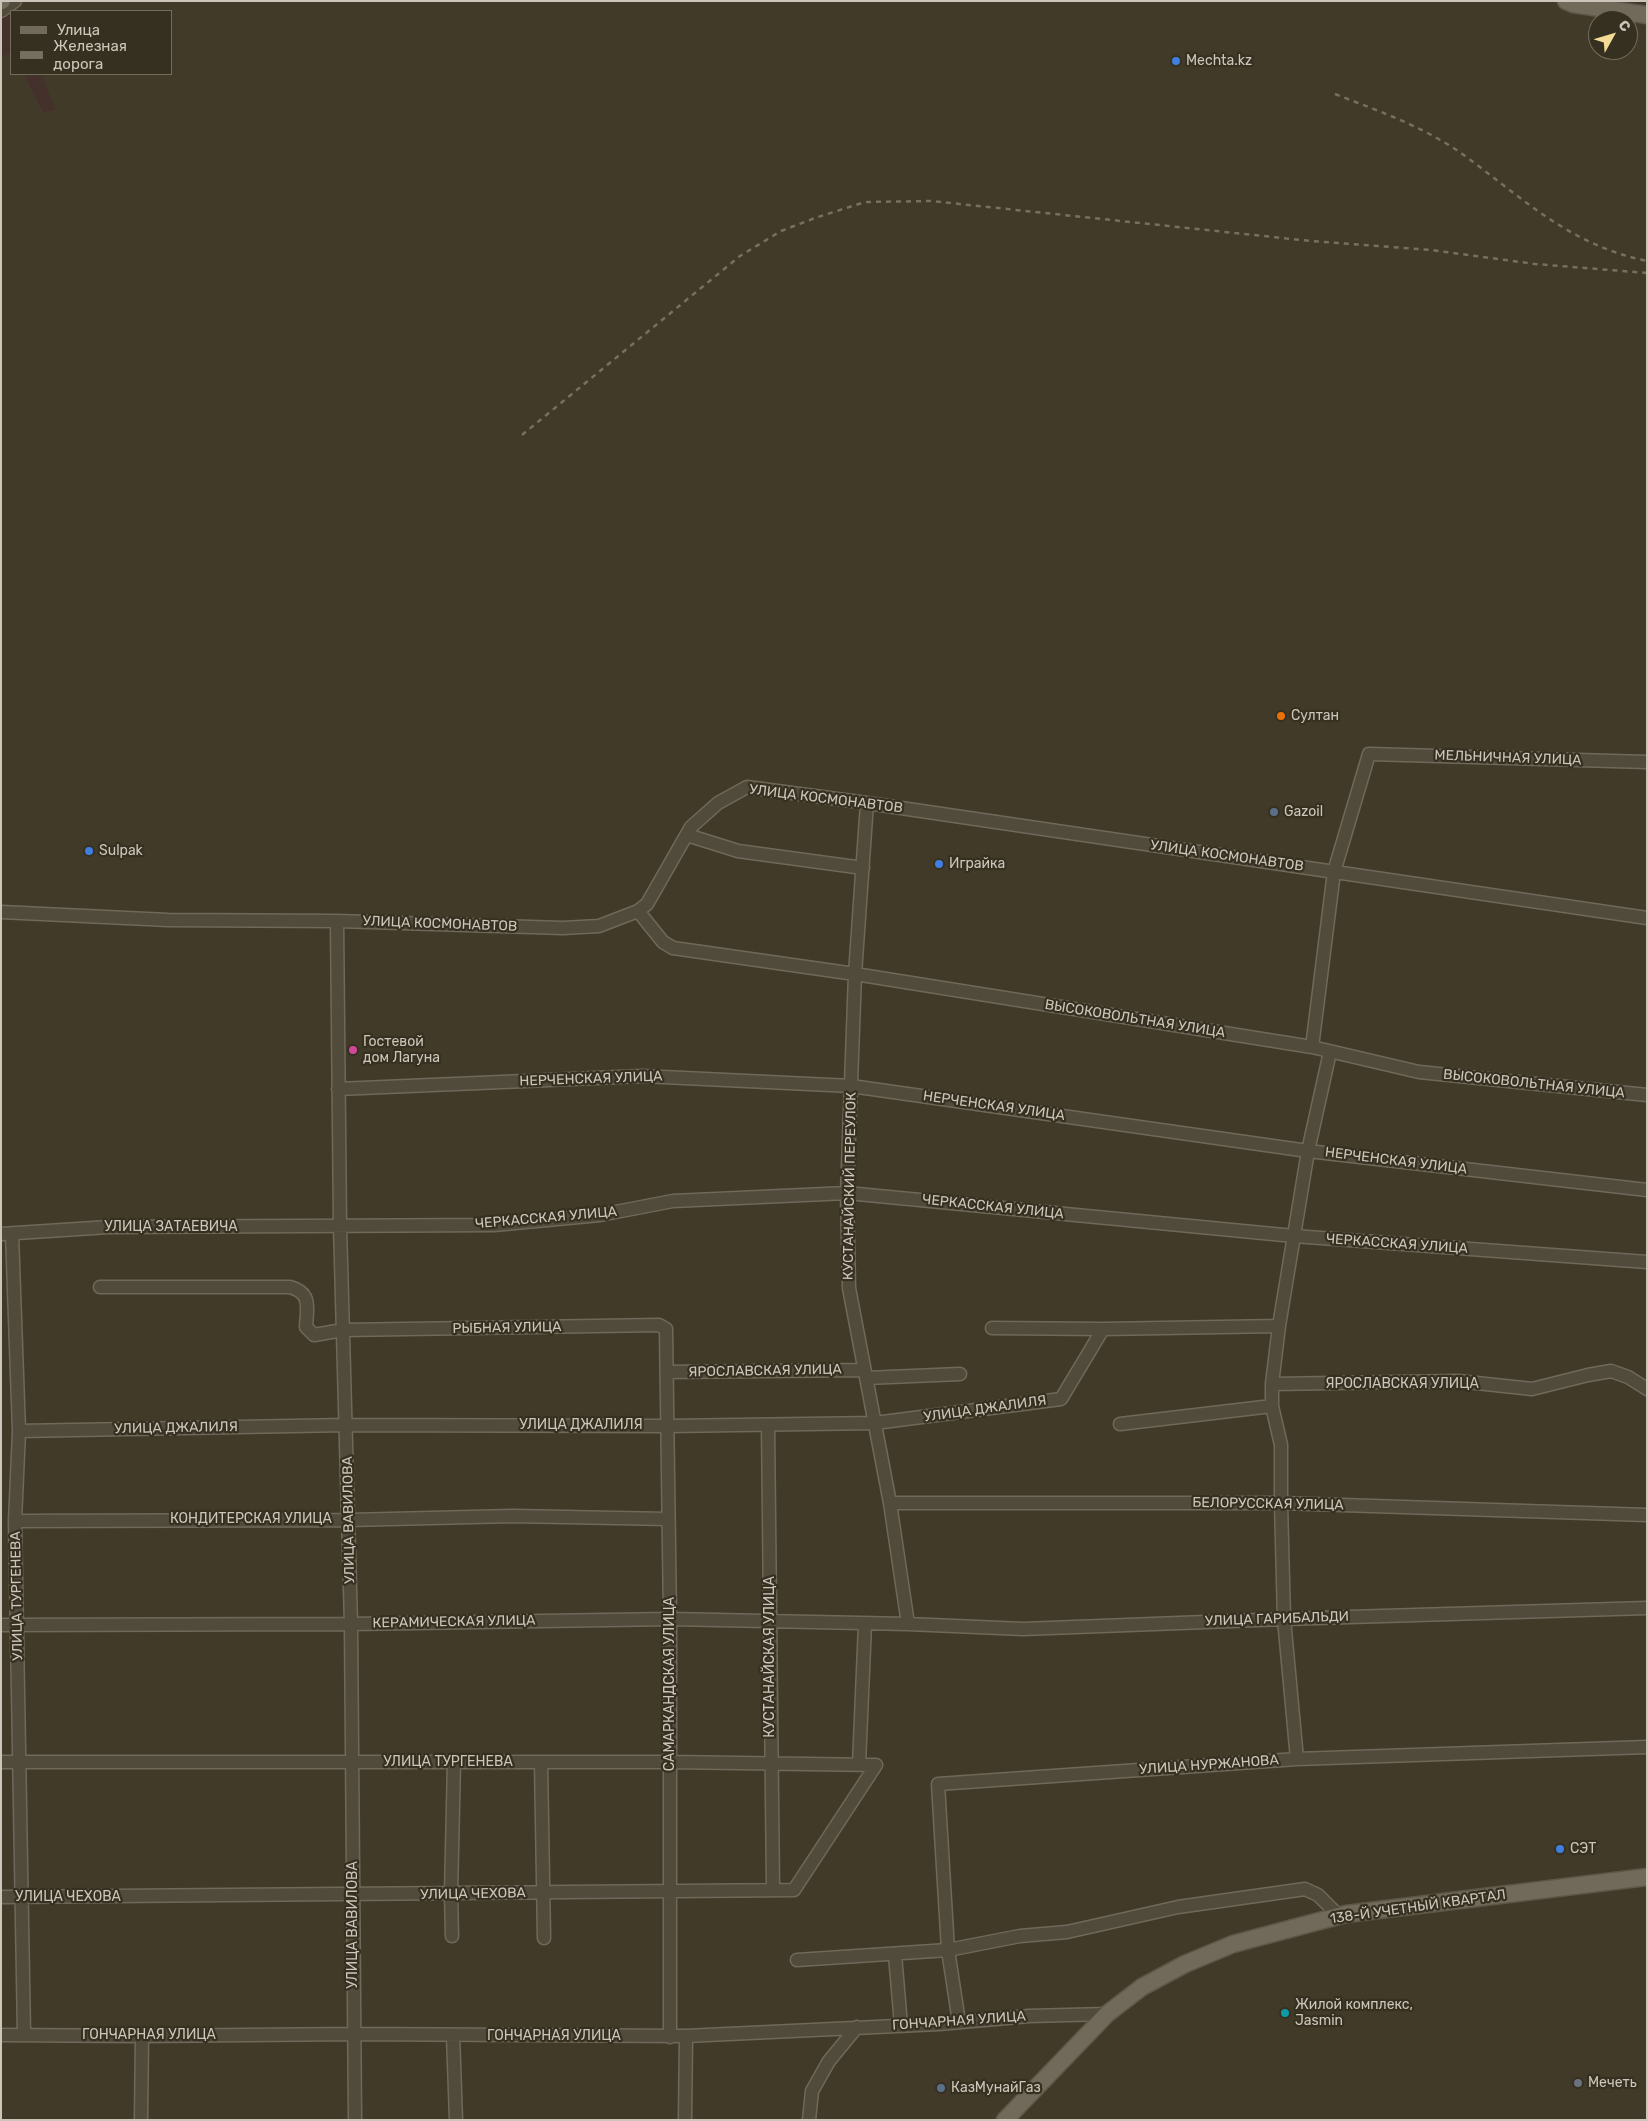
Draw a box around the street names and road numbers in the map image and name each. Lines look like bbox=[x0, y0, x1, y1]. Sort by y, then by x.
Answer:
street label: МЕЛЬНИЧНАЯ УЛИЦА bbox=[1434, 747, 1582, 769]
street label: УЛИЦА КОСМОНАВТОВ bbox=[748, 781, 904, 817]
street label: УЛИЦА КОСМОНАВТОВ bbox=[1149, 837, 1305, 875]
street label: УЛИЦА КОСМОНАВТОВ bbox=[362, 913, 518, 935]
street label: ВЫСОКОВОЛЬТНАЯ УЛИЦА bbox=[1044, 996, 1226, 1042]
street label: ВЫСОКОВОЛЬТНАЯ УЛИЦА bbox=[1442, 1066, 1626, 1102]
street label: НЕРЧЕНСКАЯ УЛИЦА bbox=[519, 1068, 663, 1090]
street label: НЕРЧЕНСКАЯ УЛИЦА bbox=[922, 1088, 1066, 1124]
street label: КУСТАНАЙСКИЙ ПЕРЕУЛОК bbox=[840, 1092, 860, 1280]
street label: НЕРЧЕНСКАЯ УЛИЦА bbox=[1324, 1144, 1468, 1178]
street label: ЧЕРКАССКАЯ УЛИЦА bbox=[921, 1191, 1065, 1223]
street label: ЧЕРКАССКАЯ УЛИЦА bbox=[474, 1203, 618, 1233]
street label: УЛИЦА ЗАТАЕВИЧА bbox=[104, 1219, 238, 1235]
street label: ЧЕРКАССКАЯ УЛИЦА bbox=[1325, 1231, 1469, 1257]
street label: РЫБНАЯ УЛИЦА bbox=[452, 1319, 562, 1337]
street label: ЯРОСЛАВСКАЯ УЛИЦА bbox=[688, 1361, 842, 1381]
street label: ЯРОСЛАВСКАЯ УЛИЦА bbox=[1325, 1376, 1479, 1392]
street label: УЛИЦА ДЖАЛИЛЯ bbox=[923, 1392, 1047, 1426]
street label: УЛИЦА ДЖАЛИЛЯ bbox=[519, 1417, 643, 1433]
street label: УЛИЦА ДЖАЛИЛЯ bbox=[114, 1419, 238, 1437]
street label: УЛИЦА ВАВИЛОВА bbox=[339, 1456, 359, 1584]
street label: БЕЛОРУССКАЯ УЛИЦА bbox=[1192, 1494, 1344, 1514]
street label: КОНДИТЕРСКАЯ УЛИЦА bbox=[170, 1511, 332, 1527]
street label: УЛИЦА ТУРГЕНЕВА bbox=[7, 1531, 27, 1661]
street label: КУСТАНАЙСКАЯ УЛИЦА bbox=[762, 1576, 778, 1738]
street label: САМАРКАНДСКАЯ УЛИЦА bbox=[662, 1597, 678, 1771]
street label: УЛИЦА ГАРИБАЛЬДИ bbox=[1205, 1608, 1349, 1630]
street label: КЕРАМИЧЕСКАЯ УЛИЦА bbox=[372, 1612, 536, 1632]
street label: УЛИЦА НУРЖАНОВА bbox=[1139, 1752, 1279, 1778]
street label: УЛИЦА ТУРГЕНЕВА bbox=[383, 1754, 513, 1770]
street label: УЛИЦА ВАВИЛОВА bbox=[345, 1861, 361, 1989]
street label: УЛИЦА ЧЕХОВА bbox=[420, 1885, 526, 1903]
street label: 138-Й УЧЕТНЫЙ КВАРТАЛ bbox=[1329, 1886, 1507, 1928]
street label: УЛИЦА ЧЕХОВА bbox=[15, 1889, 121, 1905]
street label: ГОНЧАРНАЯ УЛИЦА bbox=[892, 2008, 1026, 2034]
street label: ГОНЧАРНАЯ УЛИЦА bbox=[82, 2027, 216, 2043]
street label: ГОНЧАРНАЯ УЛИЦА bbox=[487, 2028, 621, 2044]

